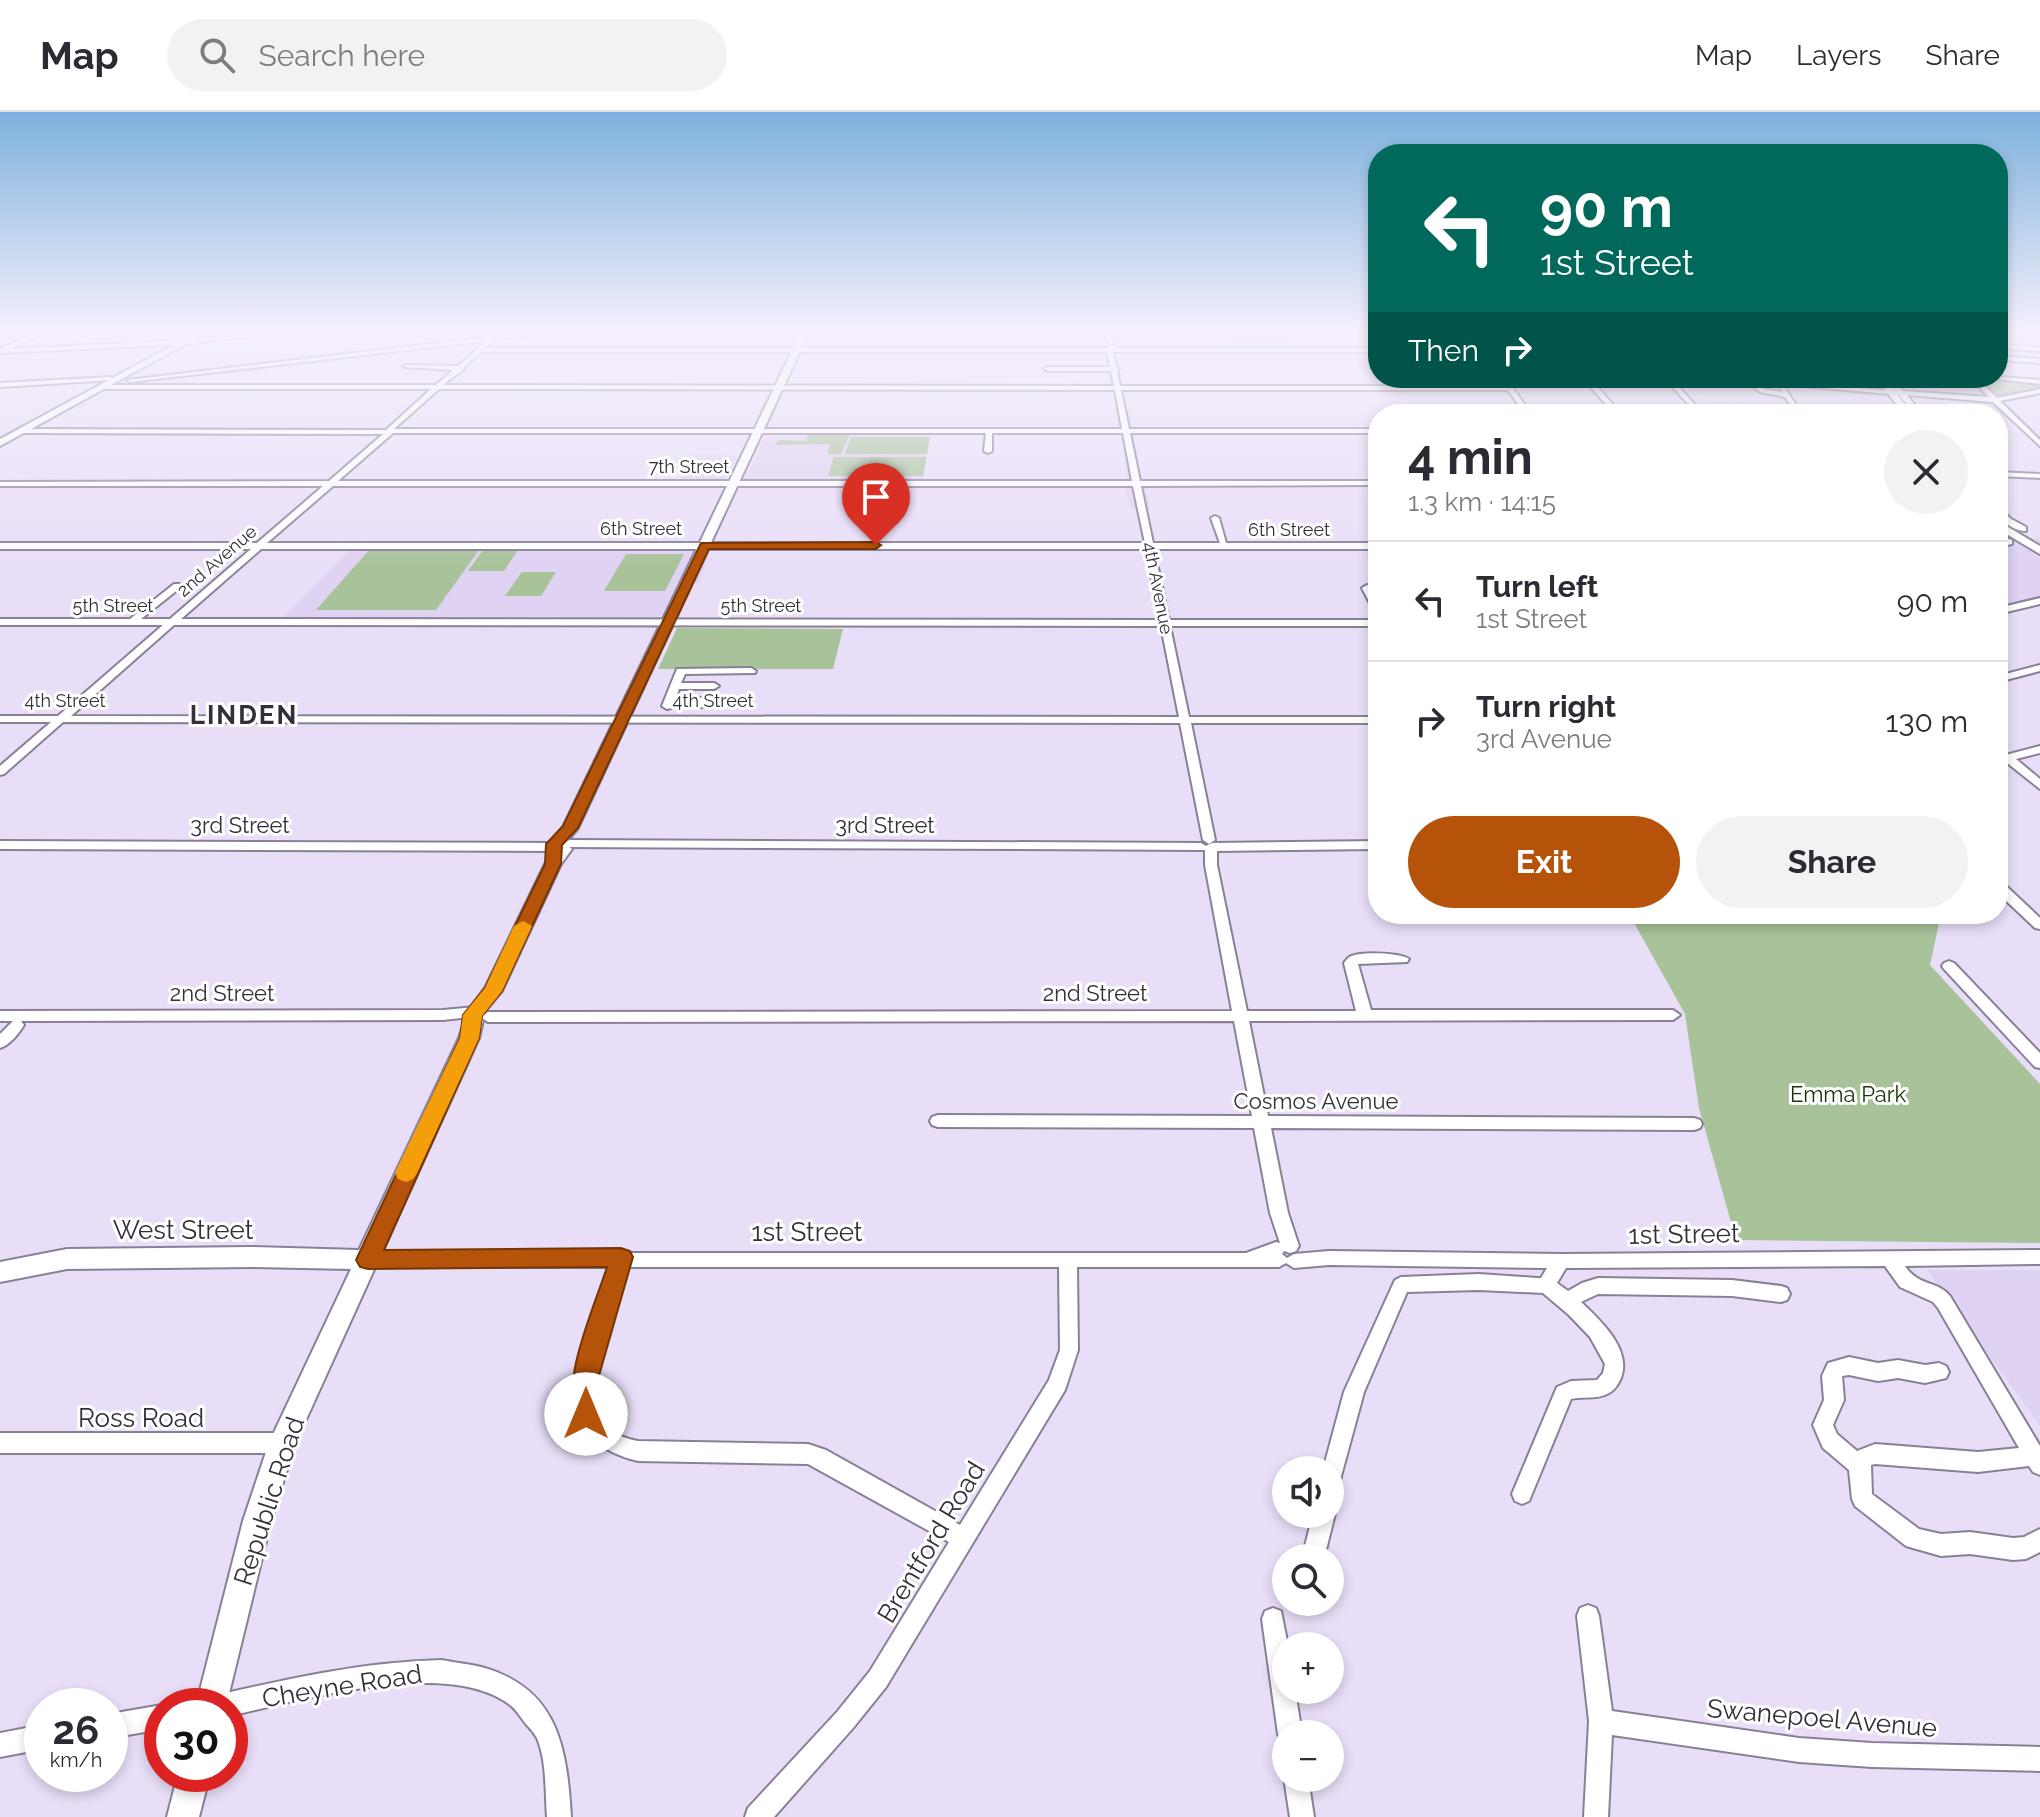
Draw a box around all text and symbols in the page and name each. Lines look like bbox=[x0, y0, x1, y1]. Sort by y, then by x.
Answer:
search box bbox=[167, 19, 727, 91]
text: Map bbox=[40, 33, 119, 78]
icon: search bbox=[195, 33, 239, 77]
text: Search here bbox=[259, 38, 425, 73]
text: Map bbox=[1695, 39, 1752, 72]
text: Layers bbox=[1796, 39, 1882, 72]
text: Share bbox=[1926, 39, 2000, 72]
text: 90 m bbox=[1540, 174, 1673, 240]
icon: left bbox=[1408, 176, 1512, 280]
text: 1st Street bbox=[1540, 241, 1694, 283]
icon: right bbox=[1495, 328, 1539, 372]
text: Then bbox=[1408, 333, 1479, 368]
text: 4 min bbox=[1408, 429, 1533, 485]
button: close bbox=[1884, 430, 1968, 514]
street label: 7th Street bbox=[649, 456, 729, 477]
pin bbox=[842, 463, 910, 545]
icon: arrive bbox=[854, 475, 898, 519]
text: 1.3 km · 14:15 bbox=[1408, 487, 1556, 517]
street label: 6th Street bbox=[600, 518, 682, 539]
street label: 6th Street bbox=[1248, 519, 1330, 540]
street label: 2nd Avenue bbox=[173, 520, 261, 601]
street label: 4th Avenue bbox=[1139, 540, 1178, 636]
text: Turn left bbox=[1476, 569, 1598, 604]
icon: left bbox=[1408, 579, 1452, 623]
text: 90 m bbox=[1897, 584, 1968, 619]
street label: 5th Street bbox=[73, 595, 153, 616]
street label: 5th Street bbox=[721, 595, 801, 616]
text: 1st Street bbox=[1476, 604, 1587, 634]
text: Turn right bbox=[1476, 689, 1616, 724]
street label: 4th Street bbox=[25, 690, 105, 711]
street label: 4th Street bbox=[673, 690, 753, 711]
icon: right bbox=[1408, 699, 1452, 743]
district label: LINDEN bbox=[190, 700, 298, 730]
text: 130 m bbox=[1886, 704, 1968, 739]
text: 3rd Avenue bbox=[1476, 724, 1612, 754]
street label: 3rd Street bbox=[190, 812, 290, 838]
street label: 3rd Street bbox=[835, 812, 935, 838]
button: Exit bbox=[1408, 816, 1680, 908]
button: Share bbox=[1696, 816, 1968, 908]
street label: 2nd Street bbox=[170, 980, 275, 1006]
street label: 2nd Street bbox=[1043, 980, 1148, 1006]
park label: Emma Park bbox=[1790, 1081, 1906, 1107]
street label: Cosmos Avenue bbox=[1234, 1088, 1399, 1114]
street label: West Street bbox=[113, 1215, 254, 1245]
street label: 1st Street bbox=[751, 1217, 863, 1247]
street label: 1st Street bbox=[1628, 1218, 1740, 1250]
position arrow bbox=[544, 1372, 628, 1456]
street label: Ross Road bbox=[78, 1403, 204, 1433]
street label: Republic Road bbox=[228, 1413, 310, 1589]
street label: Brentford Road bbox=[871, 1456, 991, 1628]
map controls bbox=[1272, 1456, 1344, 1792]
button: sound bbox=[1272, 1456, 1344, 1528]
button: search bbox=[1272, 1544, 1344, 1616]
button: + bbox=[1272, 1632, 1344, 1704]
street label: Cheyne Road bbox=[260, 1659, 424, 1713]
speed limit sign: 30 bbox=[144, 1688, 248, 1792]
street label: Swanepoel Avenue bbox=[1706, 1693, 1938, 1743]
text: 26 bbox=[53, 1706, 99, 1753]
button: − bbox=[1272, 1720, 1344, 1792]
text: km/h bbox=[50, 1748, 102, 1772]

